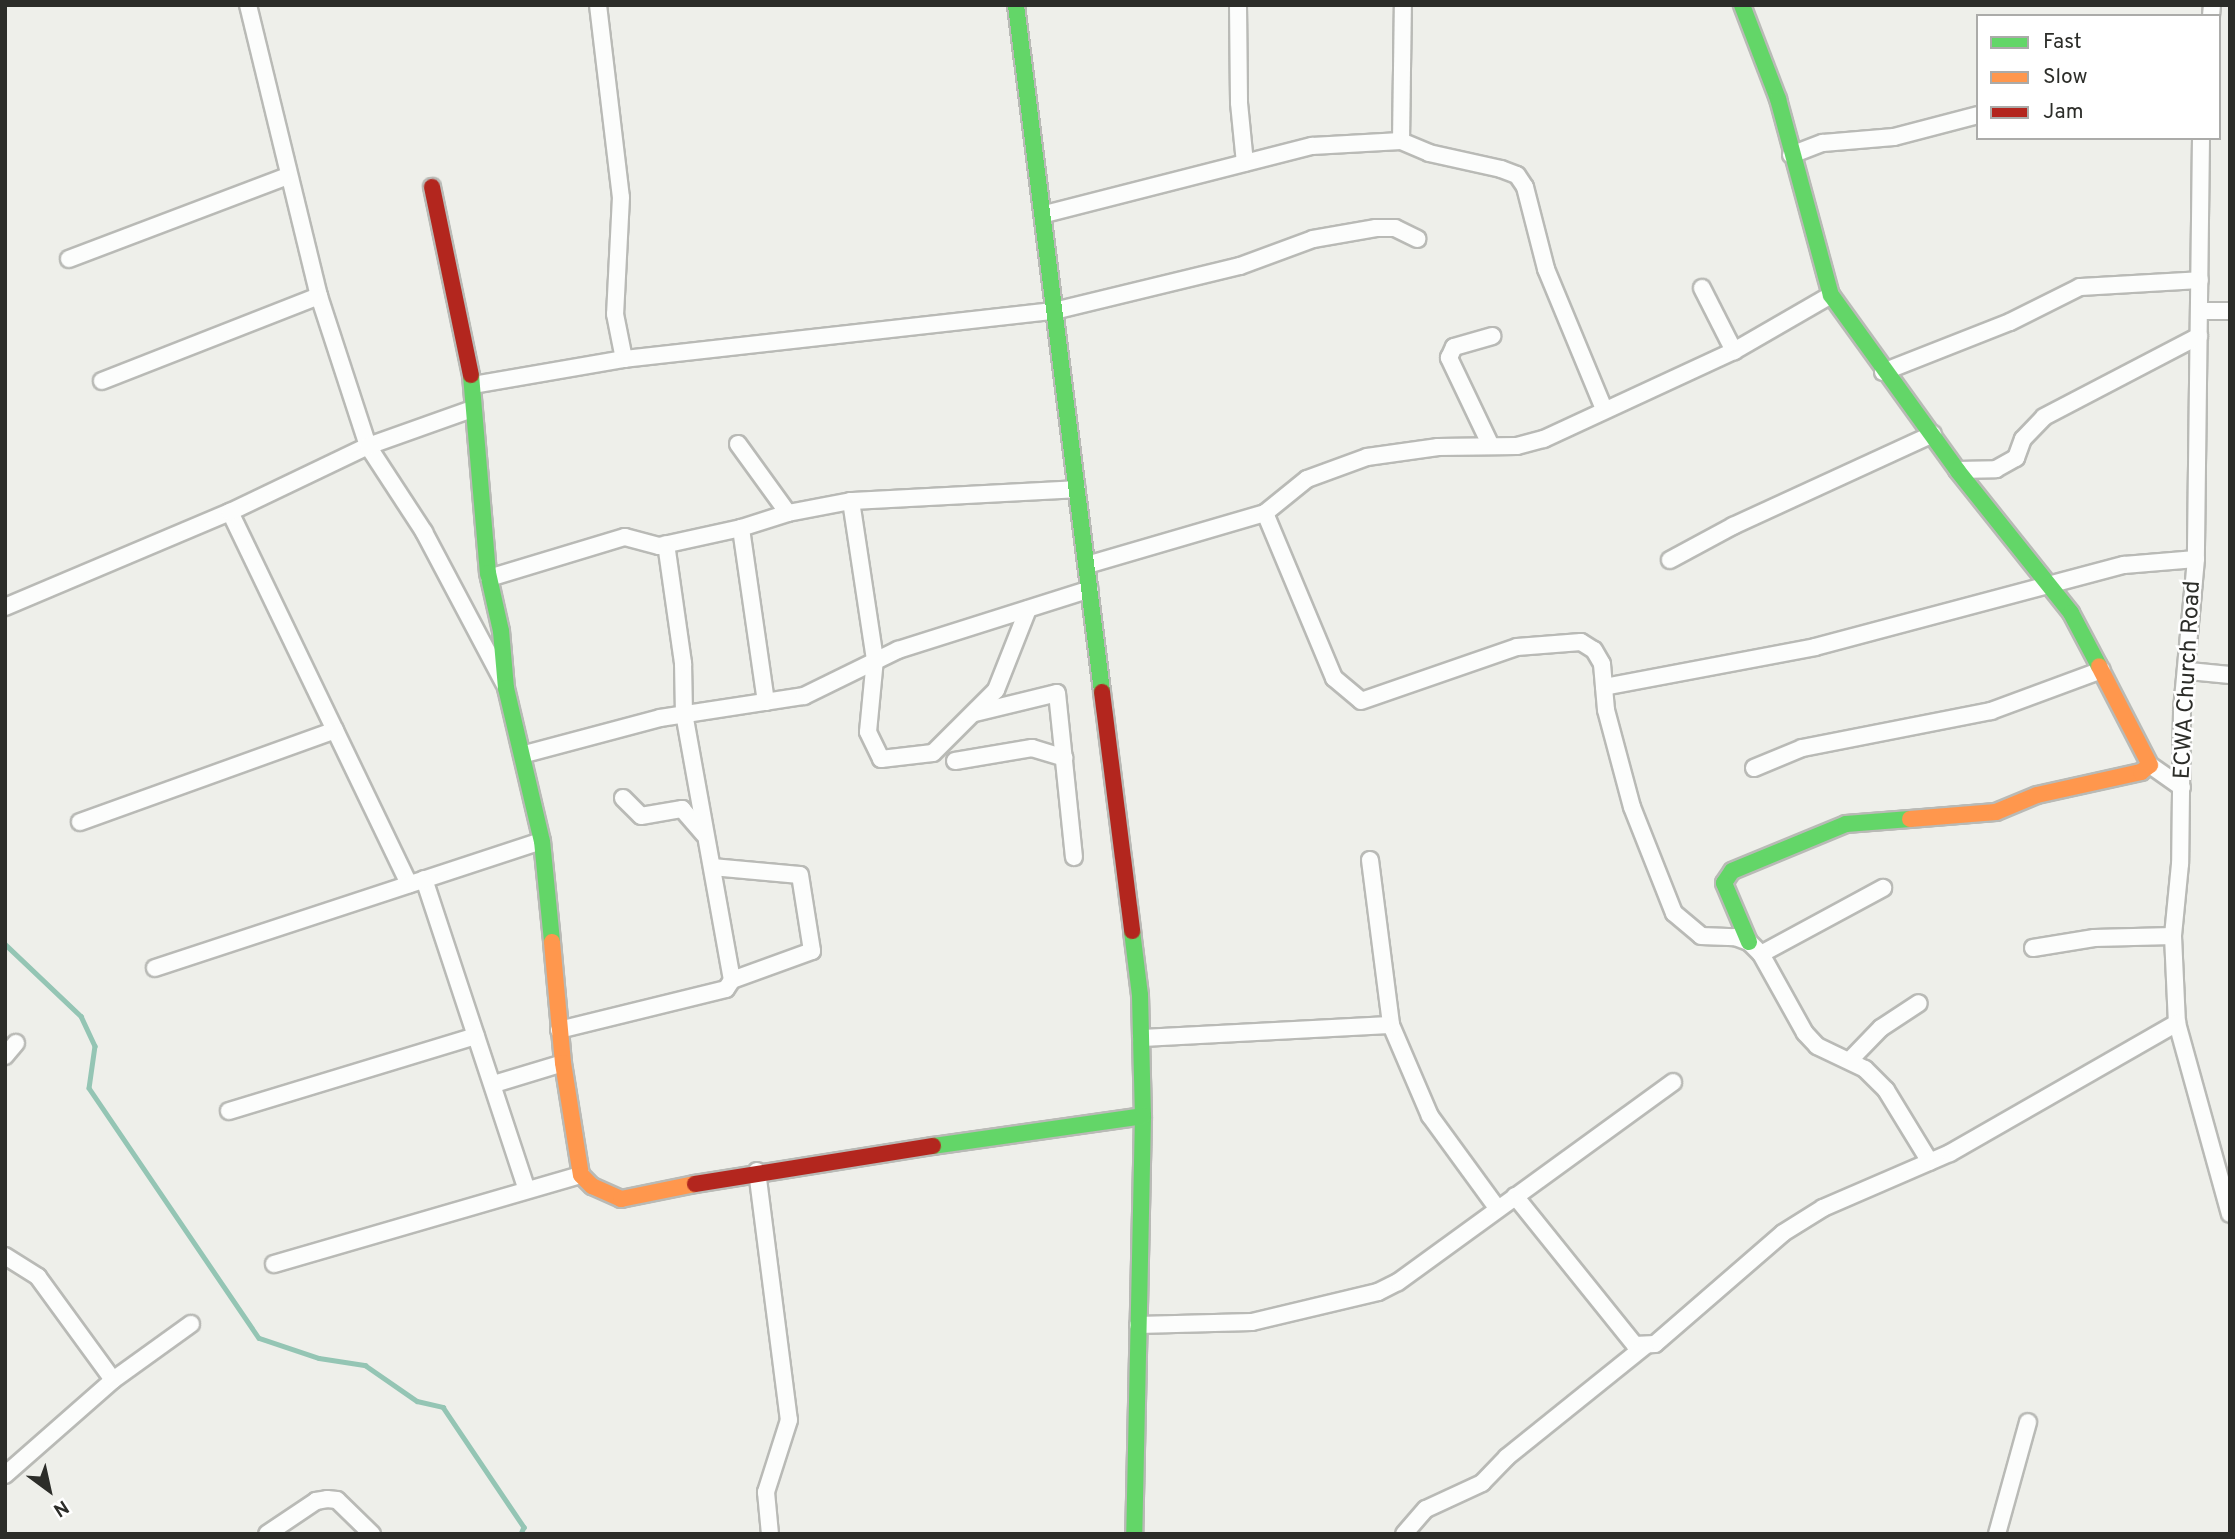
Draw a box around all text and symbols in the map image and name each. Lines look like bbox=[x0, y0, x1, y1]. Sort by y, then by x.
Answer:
legend bbox=[1976, 14, 2221, 140]
text: Fast bbox=[2043, 29, 2082, 56]
text: Slow bbox=[2043, 64, 2088, 91]
text: Jam bbox=[2043, 99, 2084, 126]
street label: ECWA Church Road bbox=[2170, 580, 2208, 780]
north arrow bbox=[14, 1455, 84, 1525]
text: N bbox=[48, 1494, 73, 1521]

